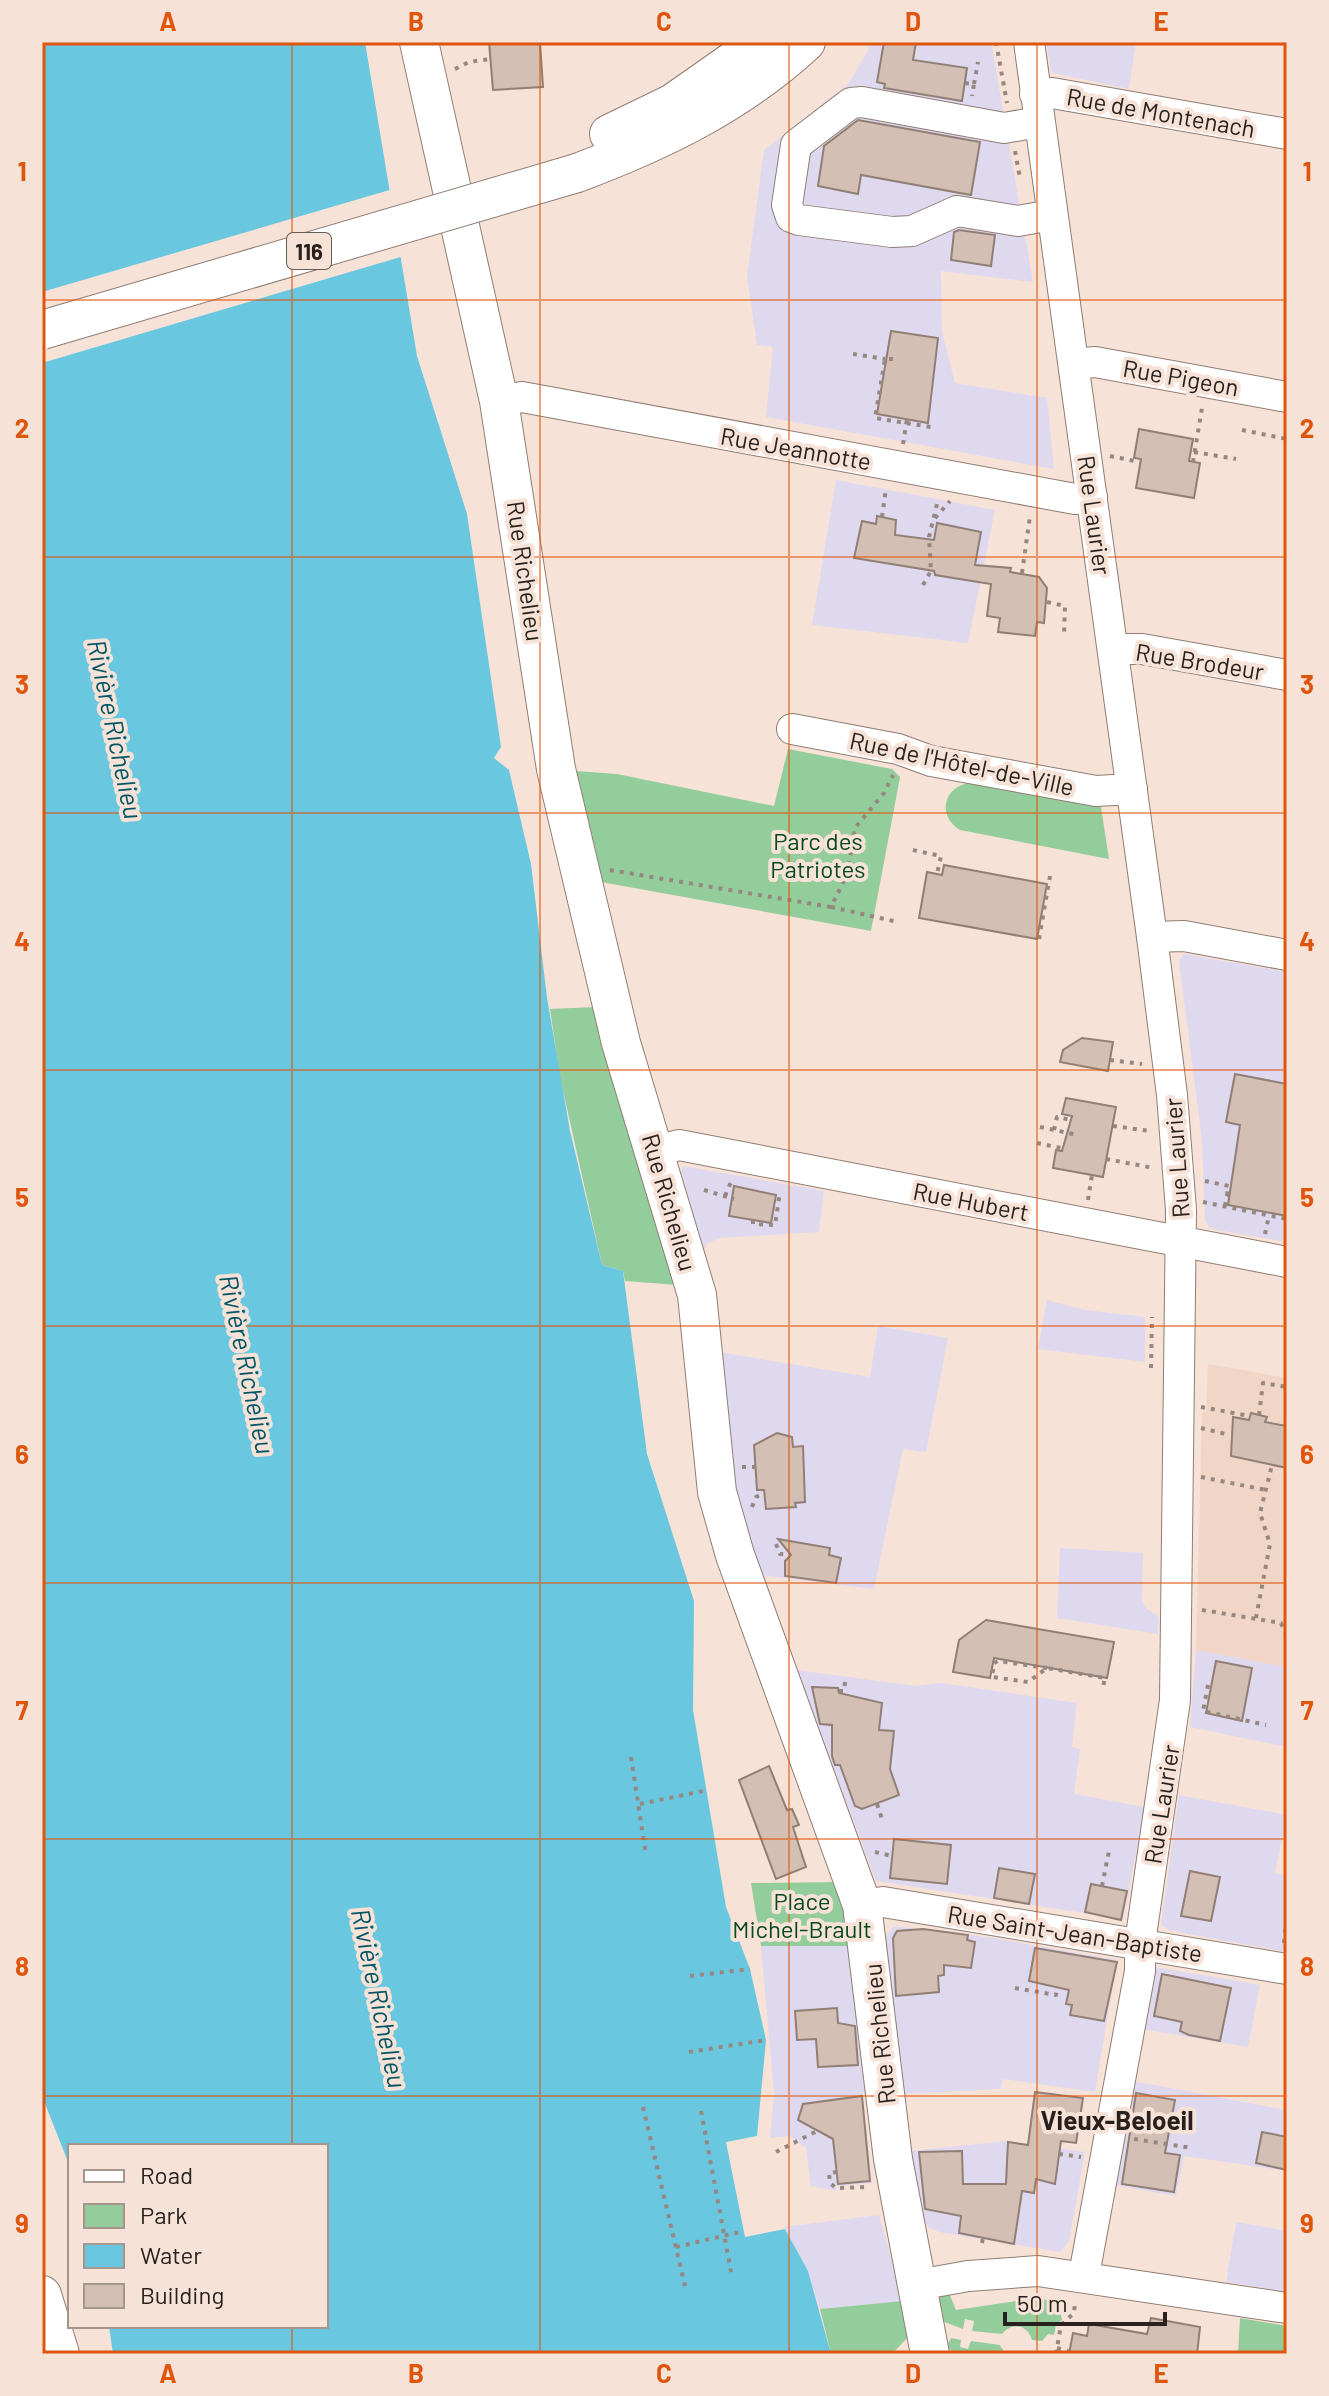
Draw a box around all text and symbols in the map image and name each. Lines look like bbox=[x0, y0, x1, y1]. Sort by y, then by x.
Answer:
text: A bbox=[159, 5, 177, 36]
text: B bbox=[408, 5, 424, 36]
text: C bbox=[656, 5, 672, 36]
text: D bbox=[905, 5, 921, 36]
text: E bbox=[1153, 5, 1169, 36]
street label: Rue de Montenach bbox=[1065, 81, 1257, 143]
text: 1 bbox=[17, 155, 27, 186]
text: 1 bbox=[1302, 155, 1312, 186]
road number: 116 bbox=[287, 233, 331, 269]
street label: Rue Pigeon bbox=[1121, 353, 1241, 401]
text: 2 bbox=[15, 412, 29, 443]
text: 2 bbox=[1300, 412, 1314, 443]
street label: Rue Jeannotte bbox=[718, 420, 874, 476]
street label: Rue Laurier bbox=[1072, 453, 1118, 577]
street label: Rue Richelieu bbox=[502, 499, 550, 643]
water label: Rivière Richelieu bbox=[82, 637, 150, 821]
street label: Rue Brodeur bbox=[1134, 637, 1266, 685]
text: 3 bbox=[15, 668, 29, 699]
text: 3 bbox=[1300, 668, 1314, 699]
street label: Rue de l'Hôtel-de-Ville bbox=[847, 725, 1077, 801]
park label: Parc des Patriotes bbox=[770, 826, 866, 883]
text: 4 bbox=[14, 925, 30, 956]
text: 4 bbox=[1299, 925, 1315, 956]
street label: Rue Laurier bbox=[1157, 1097, 1195, 1219]
street label: Rue Richelieu bbox=[637, 1130, 703, 1274]
street label: Rue Hubert bbox=[911, 1176, 1031, 1226]
text: 5 bbox=[15, 1181, 29, 1212]
text: 5 bbox=[1300, 1181, 1314, 1212]
water label: Rivière Richelieu bbox=[214, 1272, 282, 1456]
text: 6 bbox=[15, 1438, 29, 1469]
text: 6 bbox=[1300, 1438, 1314, 1469]
text: 7 bbox=[16, 1694, 29, 1725]
text: 7 bbox=[1301, 1694, 1314, 1725]
street label: Rue Laurier bbox=[1137, 1742, 1185, 1866]
park label: Place Michel-Brault bbox=[732, 1886, 872, 1943]
street label: Rue Saint-Jean-Baptiste bbox=[946, 1899, 1204, 1967]
water label: Rivière Richelieu bbox=[346, 1906, 414, 2090]
text: 8 bbox=[15, 1950, 29, 1981]
text: 8 bbox=[1300, 1950, 1314, 1981]
street label: Rue Richelieu bbox=[857, 1962, 901, 2106]
district label: Vieux-Beloeil bbox=[1040, 2104, 1194, 2135]
legend bbox=[68, 2144, 328, 2328]
text: Road bbox=[140, 2160, 193, 2189]
text: Park bbox=[140, 2200, 187, 2229]
text: 9 bbox=[15, 2207, 29, 2238]
text: 9 bbox=[1300, 2207, 1314, 2238]
text: Water bbox=[140, 2240, 202, 2269]
scale bar bbox=[1005, 2276, 1165, 2326]
text: Building bbox=[140, 2280, 224, 2309]
text: 50 m bbox=[1017, 2288, 1068, 2317]
text: A bbox=[159, 2357, 177, 2388]
text: B bbox=[408, 2357, 424, 2388]
text: C bbox=[656, 2357, 672, 2388]
text: D bbox=[905, 2357, 921, 2388]
text: E bbox=[1153, 2357, 1169, 2388]

